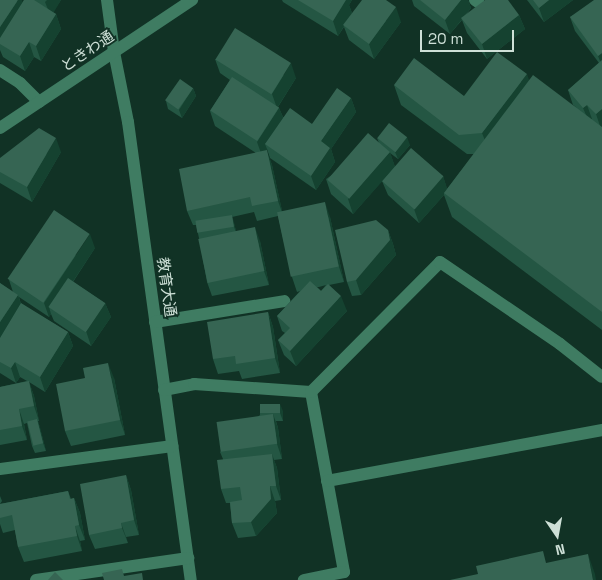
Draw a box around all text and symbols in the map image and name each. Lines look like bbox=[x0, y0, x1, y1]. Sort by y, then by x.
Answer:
scale bar bbox=[422, 20, 516, 52]
street label: ときわ通 bbox=[57, 27, 117, 75]
text: 20 m bbox=[428, 29, 463, 48]
street label: 教育大通 bbox=[154, 256, 180, 318]
north arrow bbox=[532, 510, 582, 560]
text: N bbox=[554, 540, 567, 559]

